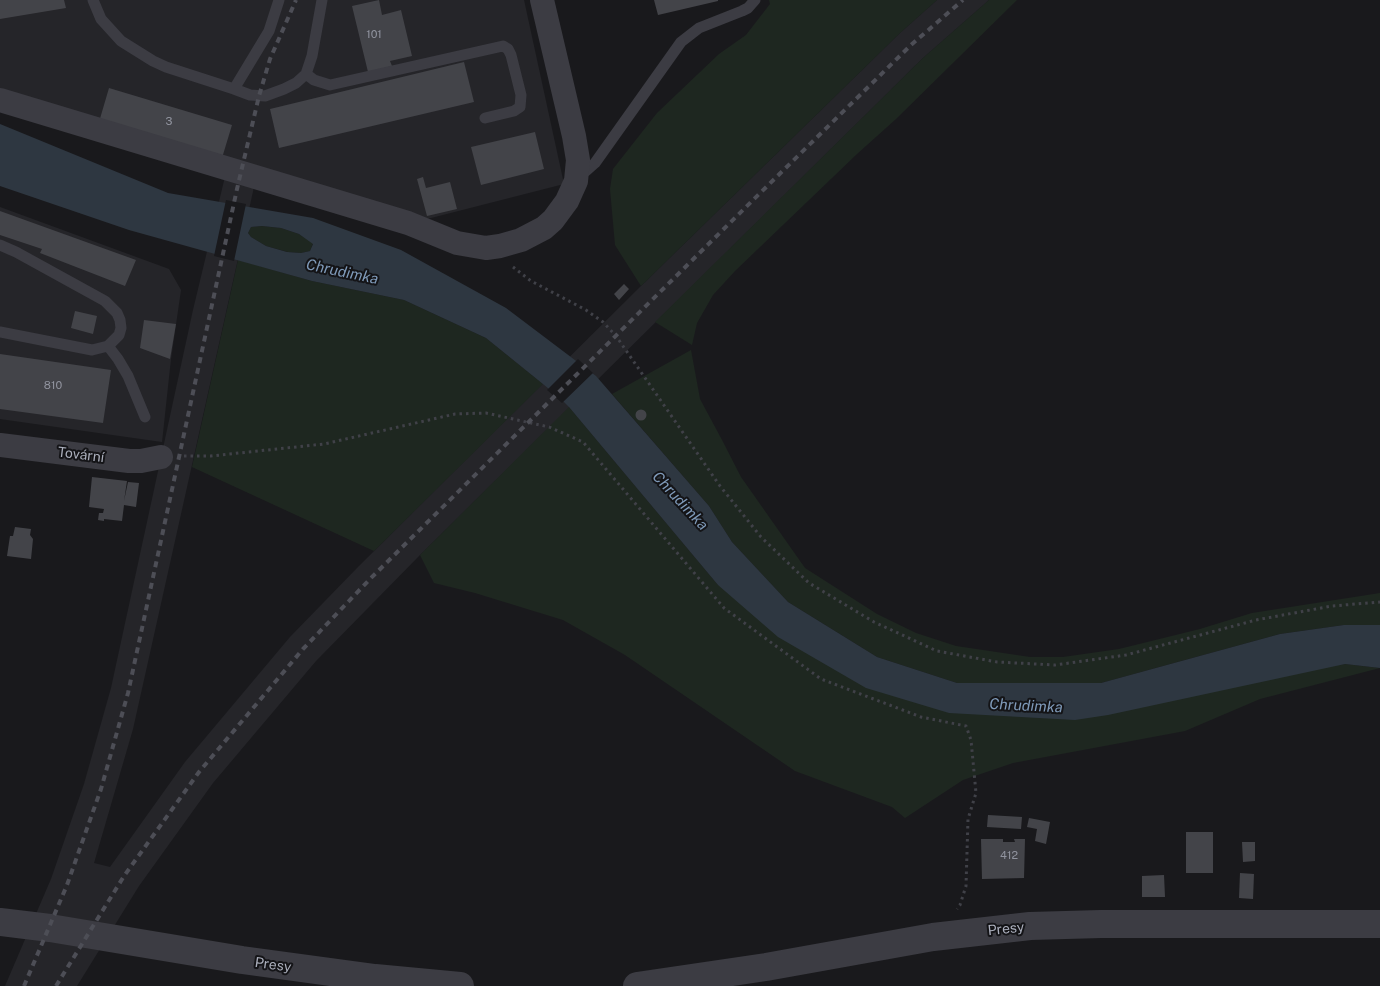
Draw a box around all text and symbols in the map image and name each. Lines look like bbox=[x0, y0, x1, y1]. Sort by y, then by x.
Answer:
house number: 101 bbox=[366, 28, 382, 42]
house number: 3 bbox=[166, 115, 172, 129]
water label: Chrudimka bbox=[304, 256, 380, 288]
house number: 810 bbox=[44, 379, 62, 393]
street label: Tovární bbox=[57, 444, 105, 466]
water label: Chrudimka bbox=[648, 468, 712, 534]
water label: Chrudimka bbox=[989, 695, 1063, 717]
house number: 412 bbox=[1000, 849, 1018, 863]
street label: Presy bbox=[987, 919, 1025, 939]
street label: Presy bbox=[254, 954, 292, 976]

